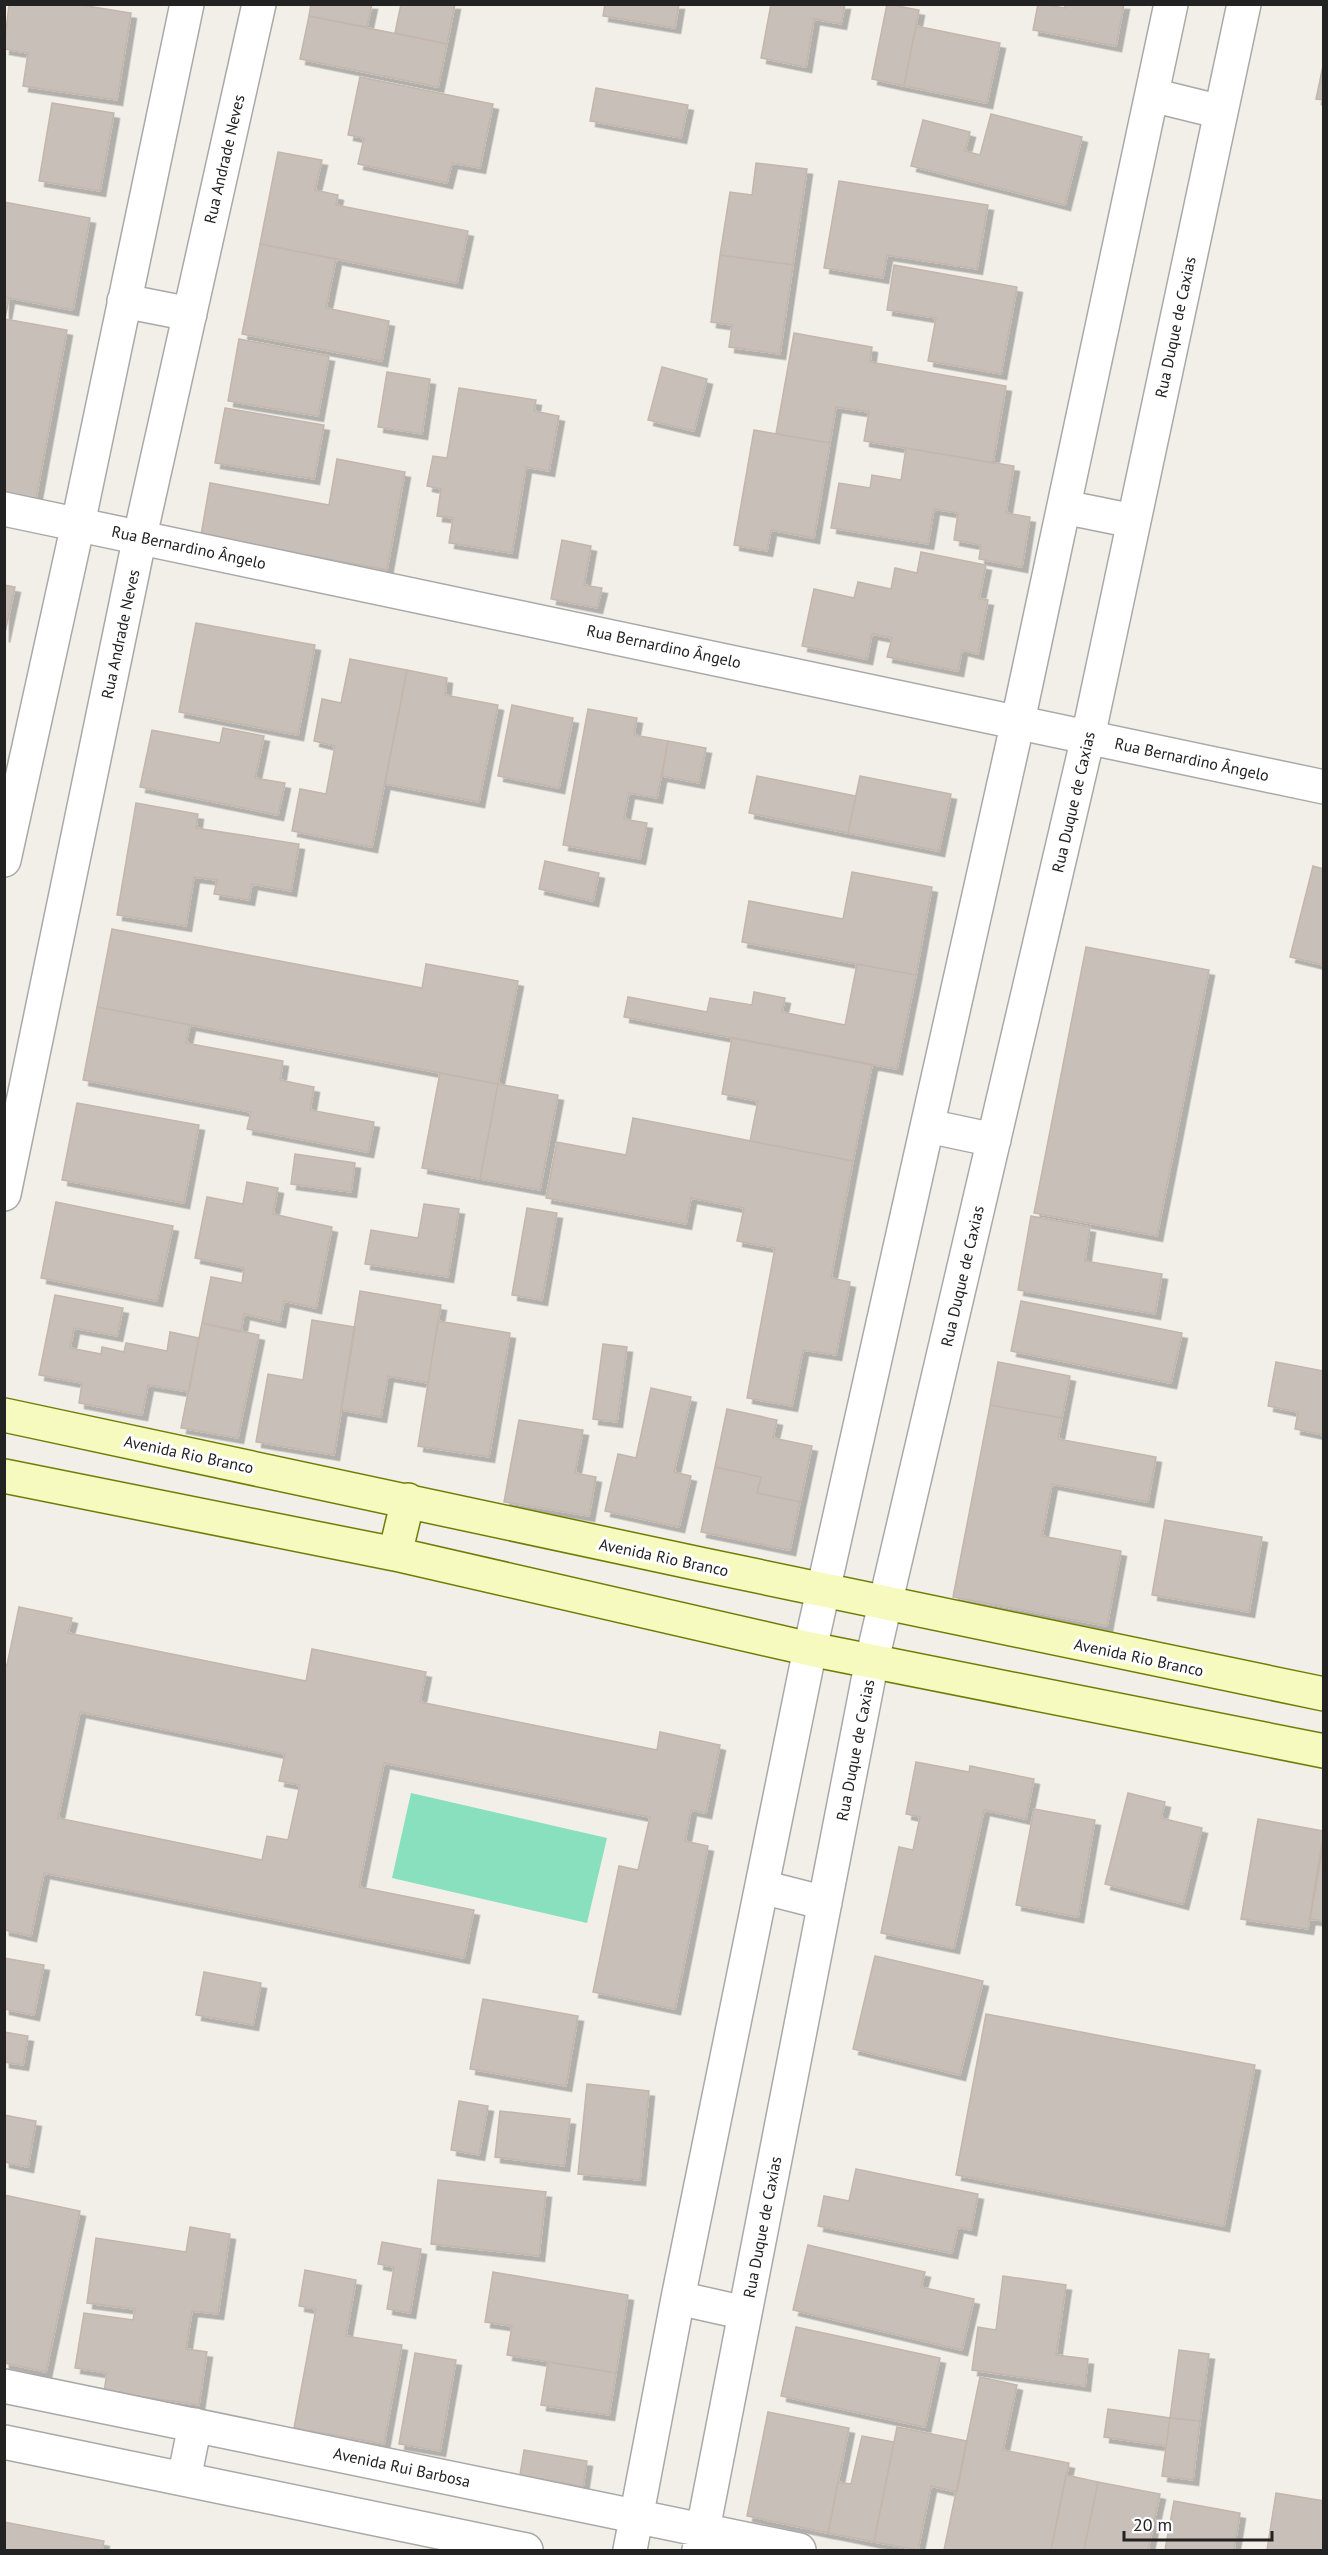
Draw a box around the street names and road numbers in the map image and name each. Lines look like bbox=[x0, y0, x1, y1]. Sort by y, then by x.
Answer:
street label: Rua Andrade Neves bbox=[199, 92, 249, 225]
street label: Rua Duque de Caxias bbox=[1150, 254, 1200, 399]
street label: Rua Bernardino Ângelo bbox=[110, 521, 268, 573]
street label: Rua Andrade Neves bbox=[97, 567, 144, 701]
street label: Rua Bernardino Ângelo bbox=[585, 620, 743, 672]
street label: Rua Duque de Caxias bbox=[1047, 729, 1099, 874]
street label: Rua Bernardino Ângelo bbox=[1113, 733, 1271, 785]
street label: Rua Duque de Caxias bbox=[936, 1203, 988, 1348]
street label: Avenida Rio Branco bbox=[122, 1431, 256, 1477]
street label: Avenida Rio Branco bbox=[597, 1534, 731, 1580]
street label: Avenida Rio Branco bbox=[1072, 1634, 1206, 1680]
street label: Rua Duque de Caxias bbox=[831, 1677, 879, 1823]
street label: Rua Duque de Caxias bbox=[738, 2154, 786, 2300]
street label: Avenida Rui Barbosa bbox=[332, 2443, 472, 2491]

